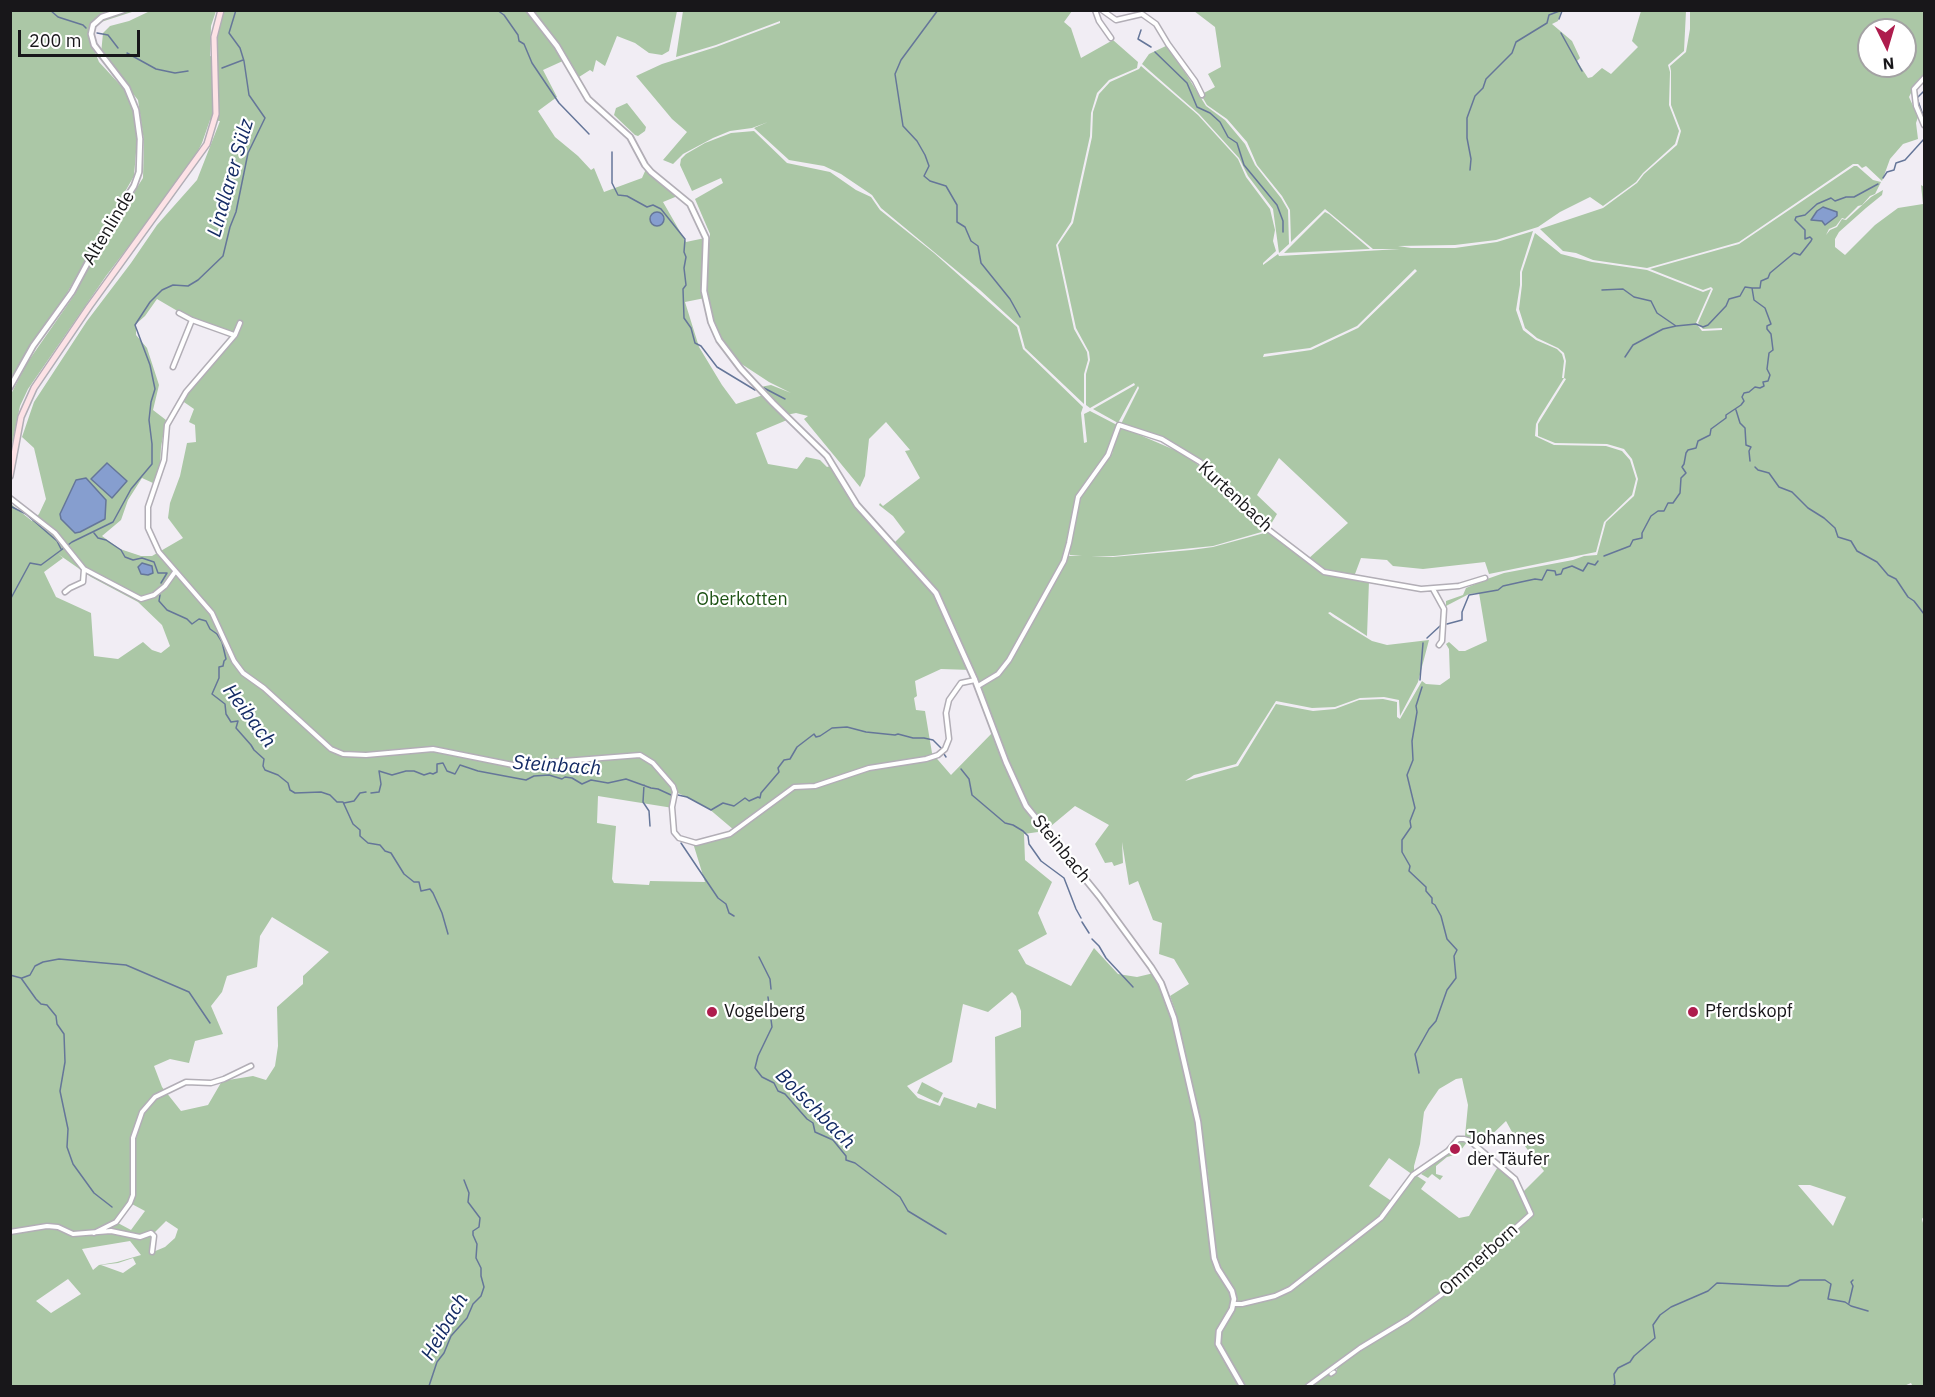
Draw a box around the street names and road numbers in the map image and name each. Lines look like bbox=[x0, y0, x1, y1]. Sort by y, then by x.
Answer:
street label: Altenlinde bbox=[78, 187, 140, 269]
street label: Kurtenbach bbox=[1193, 457, 1277, 537]
street label: Steinbach bbox=[1027, 811, 1095, 887]
street label: Ommerborn bbox=[1435, 1219, 1523, 1301]

